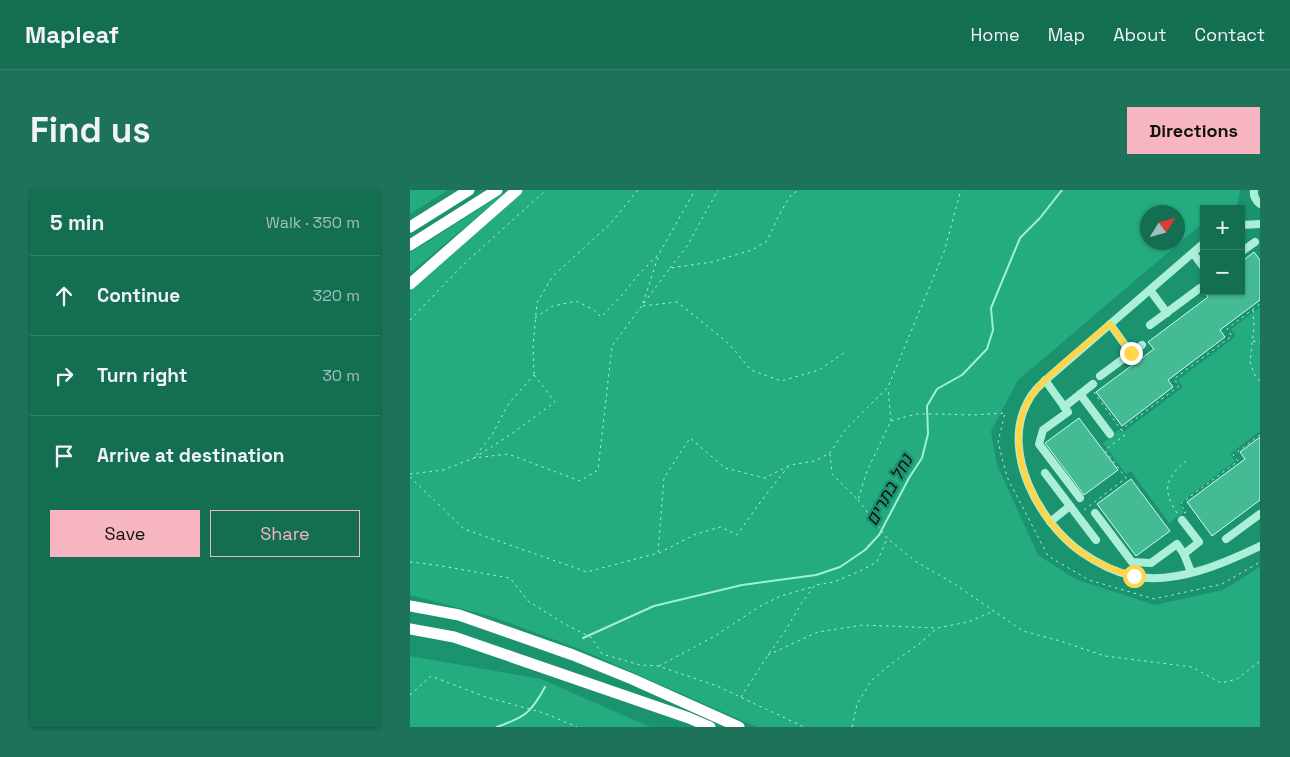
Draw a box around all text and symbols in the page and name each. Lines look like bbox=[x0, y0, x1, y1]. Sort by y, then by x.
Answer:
text: Mapleaf bbox=[25, 19, 119, 50]
text: Home bbox=[971, 23, 1020, 46]
text: Map bbox=[1048, 23, 1085, 46]
text: About bbox=[1113, 23, 1167, 46]
text: Contact bbox=[1195, 23, 1265, 46]
button: Directions bbox=[1127, 107, 1260, 154]
text: Find us bbox=[30, 108, 151, 152]
north arrow bbox=[1140, 205, 1185, 250]
map controls bbox=[1200, 205, 1245, 295]
button: + bbox=[1200, 205, 1245, 250]
text: 5 min bbox=[50, 209, 104, 236]
text: Walk · 350 m bbox=[266, 212, 360, 233]
button: − bbox=[1200, 250, 1245, 295]
icon: ahead bbox=[50, 282, 78, 310]
text: Continue bbox=[97, 283, 180, 308]
text: 320 m bbox=[313, 285, 360, 306]
route end bbox=[1120, 342, 1143, 365]
icon: right bbox=[50, 362, 78, 390]
text: Turn right bbox=[97, 363, 187, 388]
text: 30 m bbox=[322, 365, 360, 386]
icon: arrive bbox=[50, 442, 78, 470]
text: Arrive at destination bbox=[97, 443, 285, 468]
water label: נחל בתרים bbox=[860, 449, 918, 529]
button: Save bbox=[50, 510, 200, 557]
button: Share bbox=[210, 510, 360, 557]
route start bbox=[1123, 565, 1146, 588]

